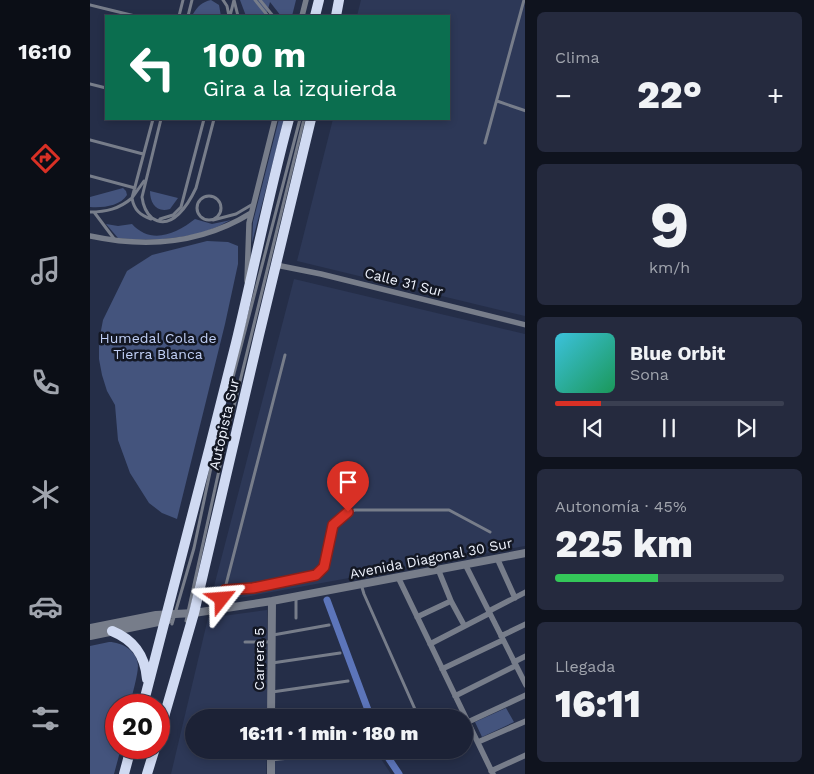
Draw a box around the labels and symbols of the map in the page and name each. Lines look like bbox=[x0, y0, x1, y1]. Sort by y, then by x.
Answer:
street label: Calle 31 Sur bbox=[363, 264, 445, 300]
park label: Humedal Cola de Tierra Blanca bbox=[99, 330, 217, 362]
street label: Autopista Sur bbox=[206, 376, 242, 471]
pin bbox=[327, 461, 369, 512]
street label: Avenida Diagonal 30 Sur bbox=[348, 534, 514, 582]
position arrow bbox=[195, 572, 247, 624]
street label: Carrera 5 bbox=[251, 628, 267, 690]
speed limit sign: 20 bbox=[105, 694, 170, 759]

